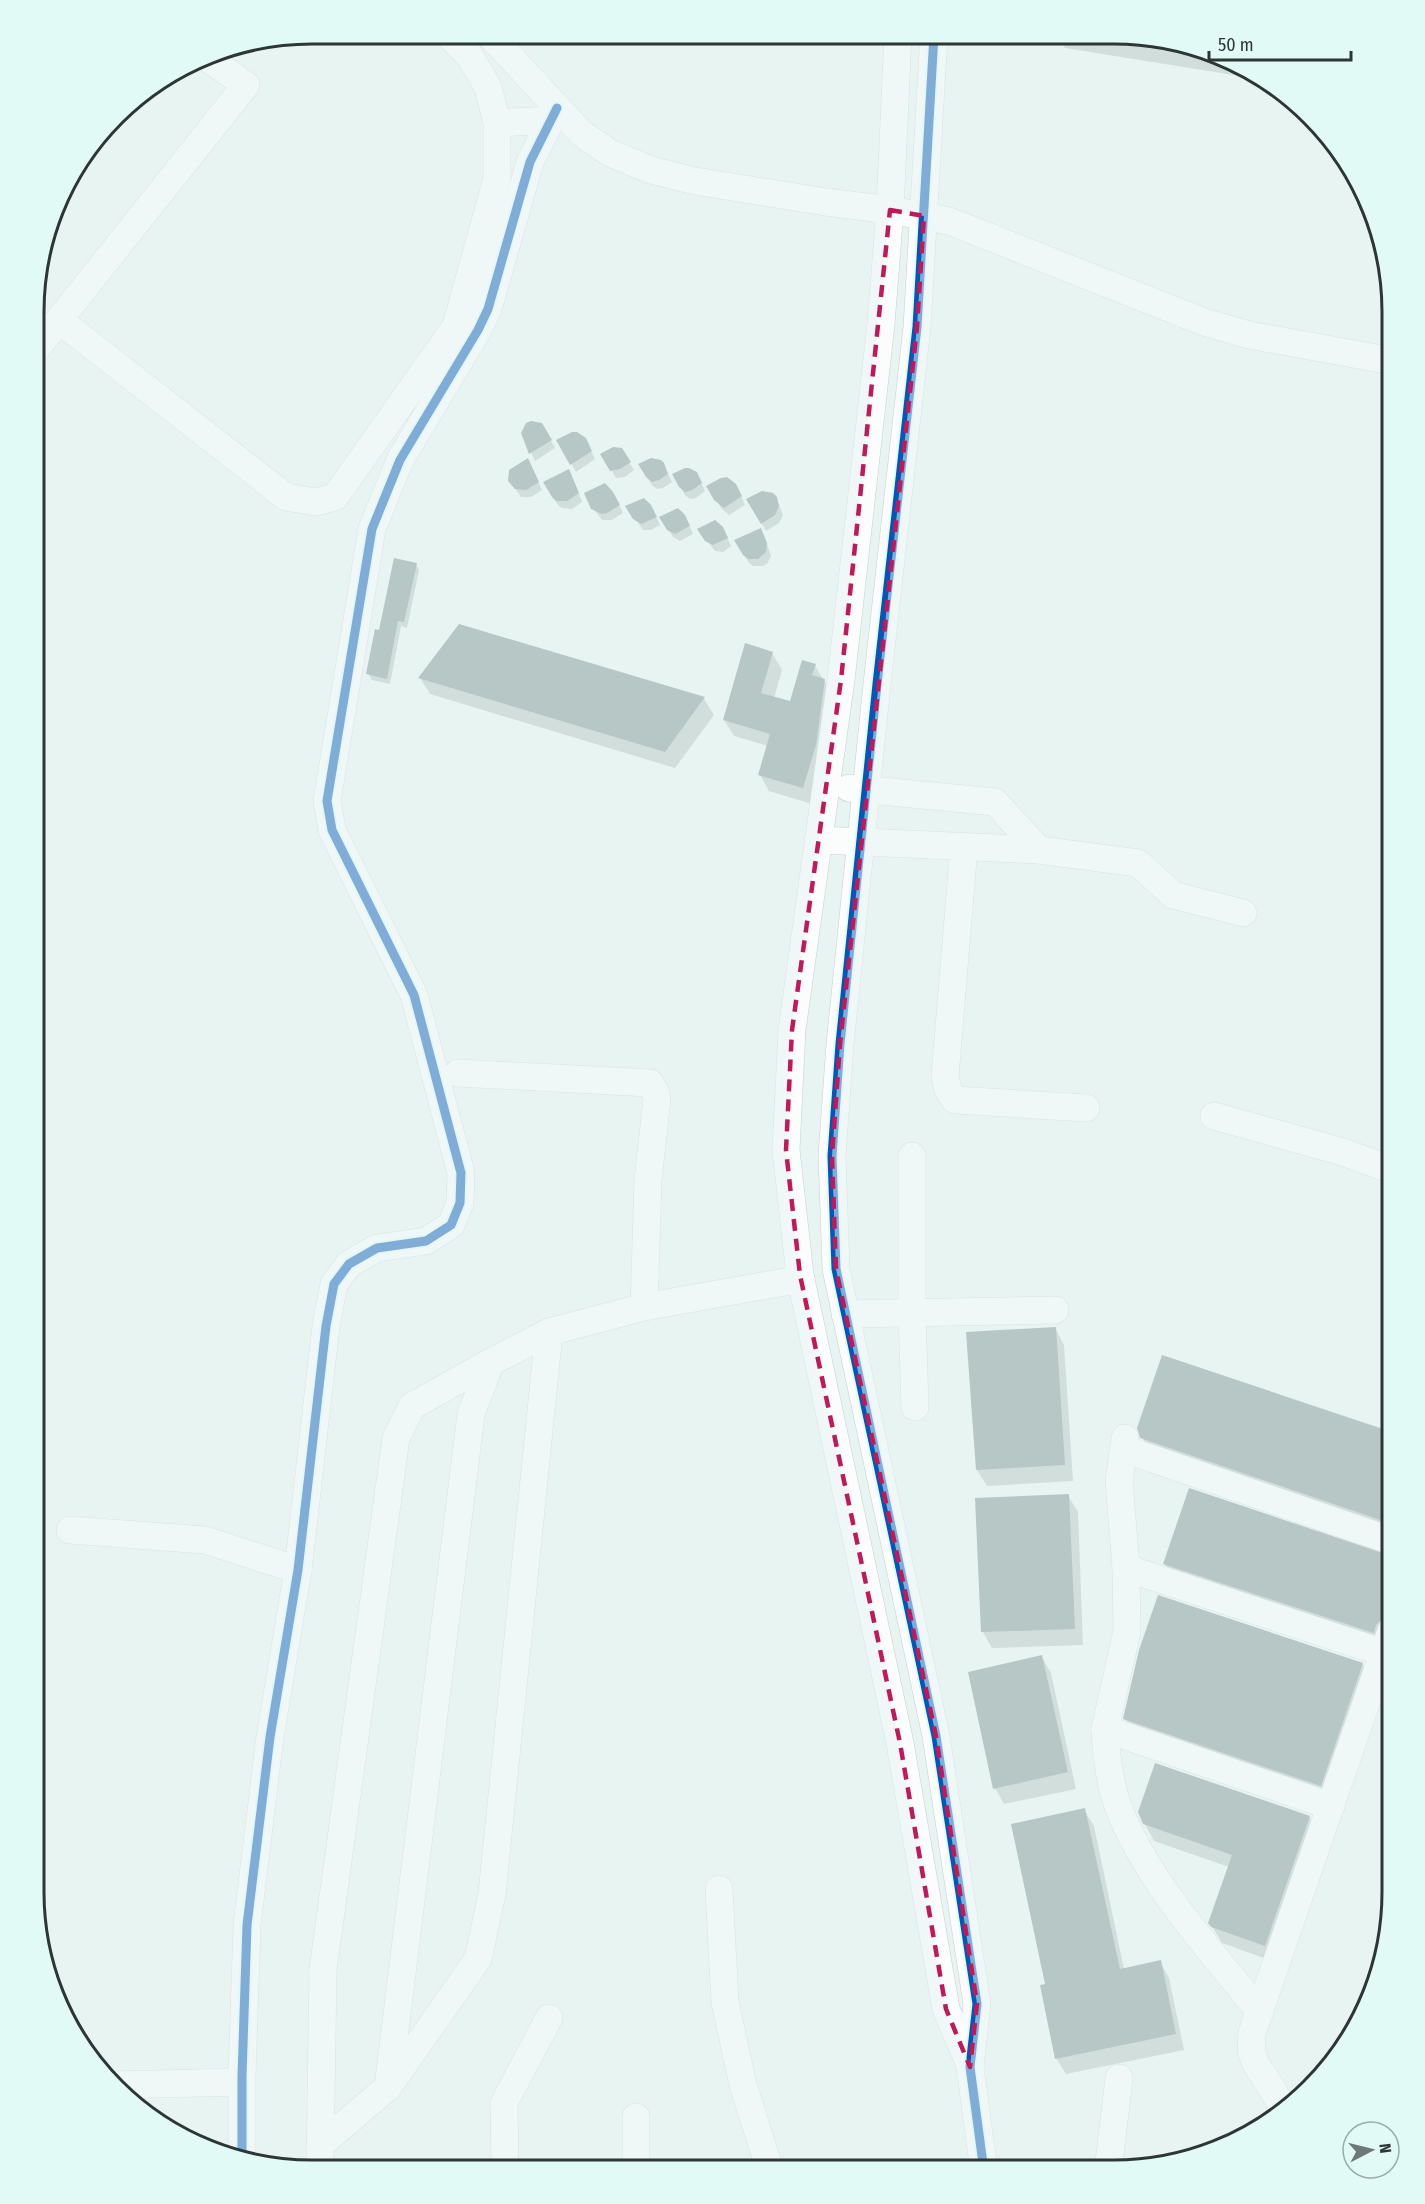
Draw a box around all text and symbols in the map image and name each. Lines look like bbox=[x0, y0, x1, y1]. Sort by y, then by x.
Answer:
scale bar bbox=[1209, 24, 1352, 62]
text: 50 m bbox=[1218, 34, 1254, 56]
north arrow bbox=[1341, 2120, 1401, 2180]
text: N bbox=[1375, 2142, 1395, 2154]

